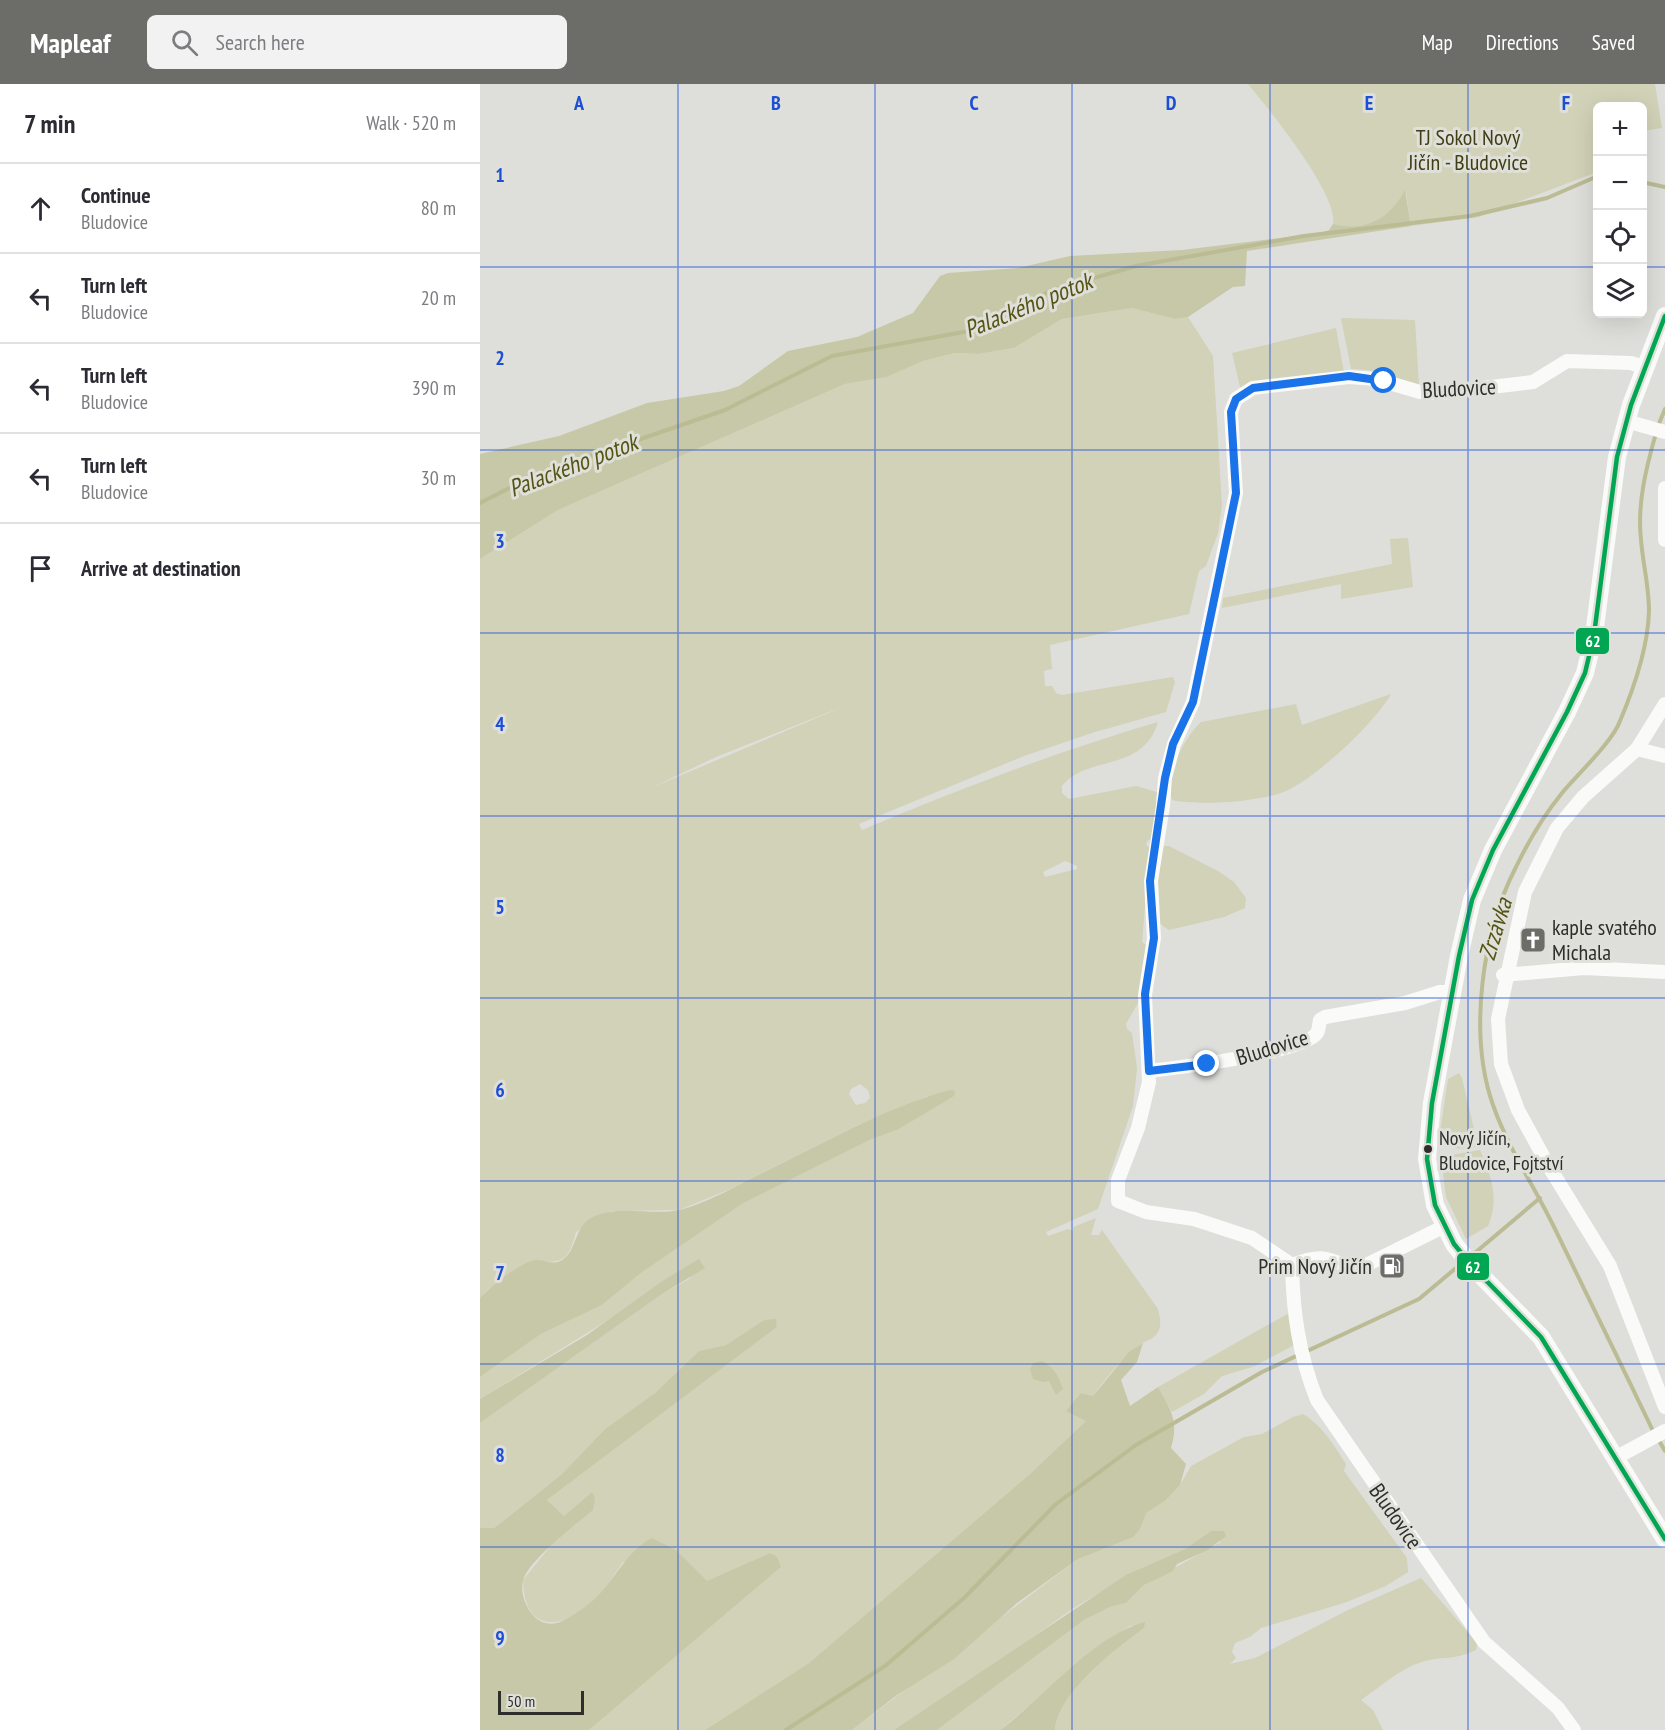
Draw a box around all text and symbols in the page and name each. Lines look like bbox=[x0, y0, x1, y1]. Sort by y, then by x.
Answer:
search box bbox=[147, 15, 567, 69]
text: Mapleaf bbox=[30, 24, 111, 61]
icon: search bbox=[168, 26, 201, 59]
text: Search here bbox=[216, 28, 305, 56]
text: Map bbox=[1422, 29, 1453, 56]
text: Directions bbox=[1486, 29, 1559, 56]
text: Saved bbox=[1592, 29, 1635, 56]
text: A bbox=[573, 90, 585, 116]
text: B bbox=[771, 90, 781, 116]
text: C bbox=[969, 90, 979, 116]
text: D bbox=[1166, 90, 1177, 116]
text: E bbox=[1365, 90, 1373, 116]
text: F bbox=[1562, 90, 1570, 116]
map controls bbox=[1593, 102, 1647, 318]
button: + bbox=[1593, 102, 1647, 156]
text: 7 min bbox=[24, 107, 75, 140]
text: Walk · 520 m bbox=[366, 110, 456, 136]
park label: TJ Sokol Nový Jičín - Bludovice bbox=[1407, 123, 1528, 176]
button: − bbox=[1593, 156, 1647, 210]
text: 1 bbox=[495, 162, 505, 188]
text: Continue bbox=[81, 181, 151, 209]
icon: ahead bbox=[24, 192, 57, 225]
text: 80 m bbox=[421, 195, 456, 221]
text: Bludovice bbox=[81, 209, 148, 235]
button: locate bbox=[1593, 210, 1647, 264]
water label: Palackého potok bbox=[959, 264, 1099, 345]
button: layers bbox=[1593, 264, 1647, 318]
text: Turn left bbox=[81, 271, 147, 299]
icon: left bbox=[24, 282, 57, 315]
text: 20 m bbox=[421, 285, 456, 311]
text: Bludovice bbox=[81, 299, 148, 325]
text: 2 bbox=[495, 345, 505, 371]
text: Turn left bbox=[81, 361, 147, 389]
route start bbox=[1370, 367, 1396, 393]
icon: left bbox=[24, 372, 57, 405]
street label: Bludovice bbox=[1421, 372, 1497, 404]
text: 390 m bbox=[412, 375, 456, 401]
text: Bludovice bbox=[81, 389, 148, 415]
water label: Palackého potok bbox=[504, 425, 644, 504]
text: Turn left bbox=[81, 451, 147, 479]
icon: left bbox=[24, 462, 57, 495]
text: 30 m bbox=[421, 465, 456, 491]
text: Bludovice bbox=[81, 479, 148, 505]
text: 3 bbox=[495, 528, 505, 554]
icon: arrive bbox=[24, 552, 57, 585]
text: Arrive at destination bbox=[81, 554, 241, 582]
line badge: 62 bbox=[1575, 627, 1610, 655]
text: 62 bbox=[1585, 631, 1601, 651]
text: 4 bbox=[495, 711, 505, 737]
water label: Zrzávka bbox=[1471, 893, 1519, 964]
text: 5 bbox=[495, 894, 505, 920]
place label: kaple svatého Michala bbox=[1552, 913, 1657, 966]
church icon: kaple svatého Michala bbox=[1518, 925, 1548, 955]
street label: Bludovice bbox=[1233, 1023, 1311, 1071]
route end bbox=[1193, 1050, 1219, 1076]
text: 6 bbox=[495, 1077, 505, 1103]
place label: Nový Jičín, Bludovice, Fojtství bbox=[1439, 1125, 1564, 1176]
marker: Nový Jičín, Bludovice, Fojtství bbox=[1422, 1143, 1434, 1155]
fuel station icon: Prim Nový Jičín bbox=[1377, 1251, 1407, 1281]
place label: Prim Nový Jičín bbox=[1258, 1252, 1372, 1280]
line badge: 62 bbox=[1456, 1252, 1490, 1281]
text: 62 bbox=[1465, 1257, 1481, 1277]
text: 7 bbox=[495, 1260, 505, 1286]
text: 8 bbox=[495, 1442, 505, 1468]
street label: Bludovice bbox=[1363, 1478, 1429, 1554]
text: 9 bbox=[495, 1625, 505, 1651]
scale bar bbox=[498, 1688, 584, 1716]
text: 50 m bbox=[507, 1691, 535, 1711]

